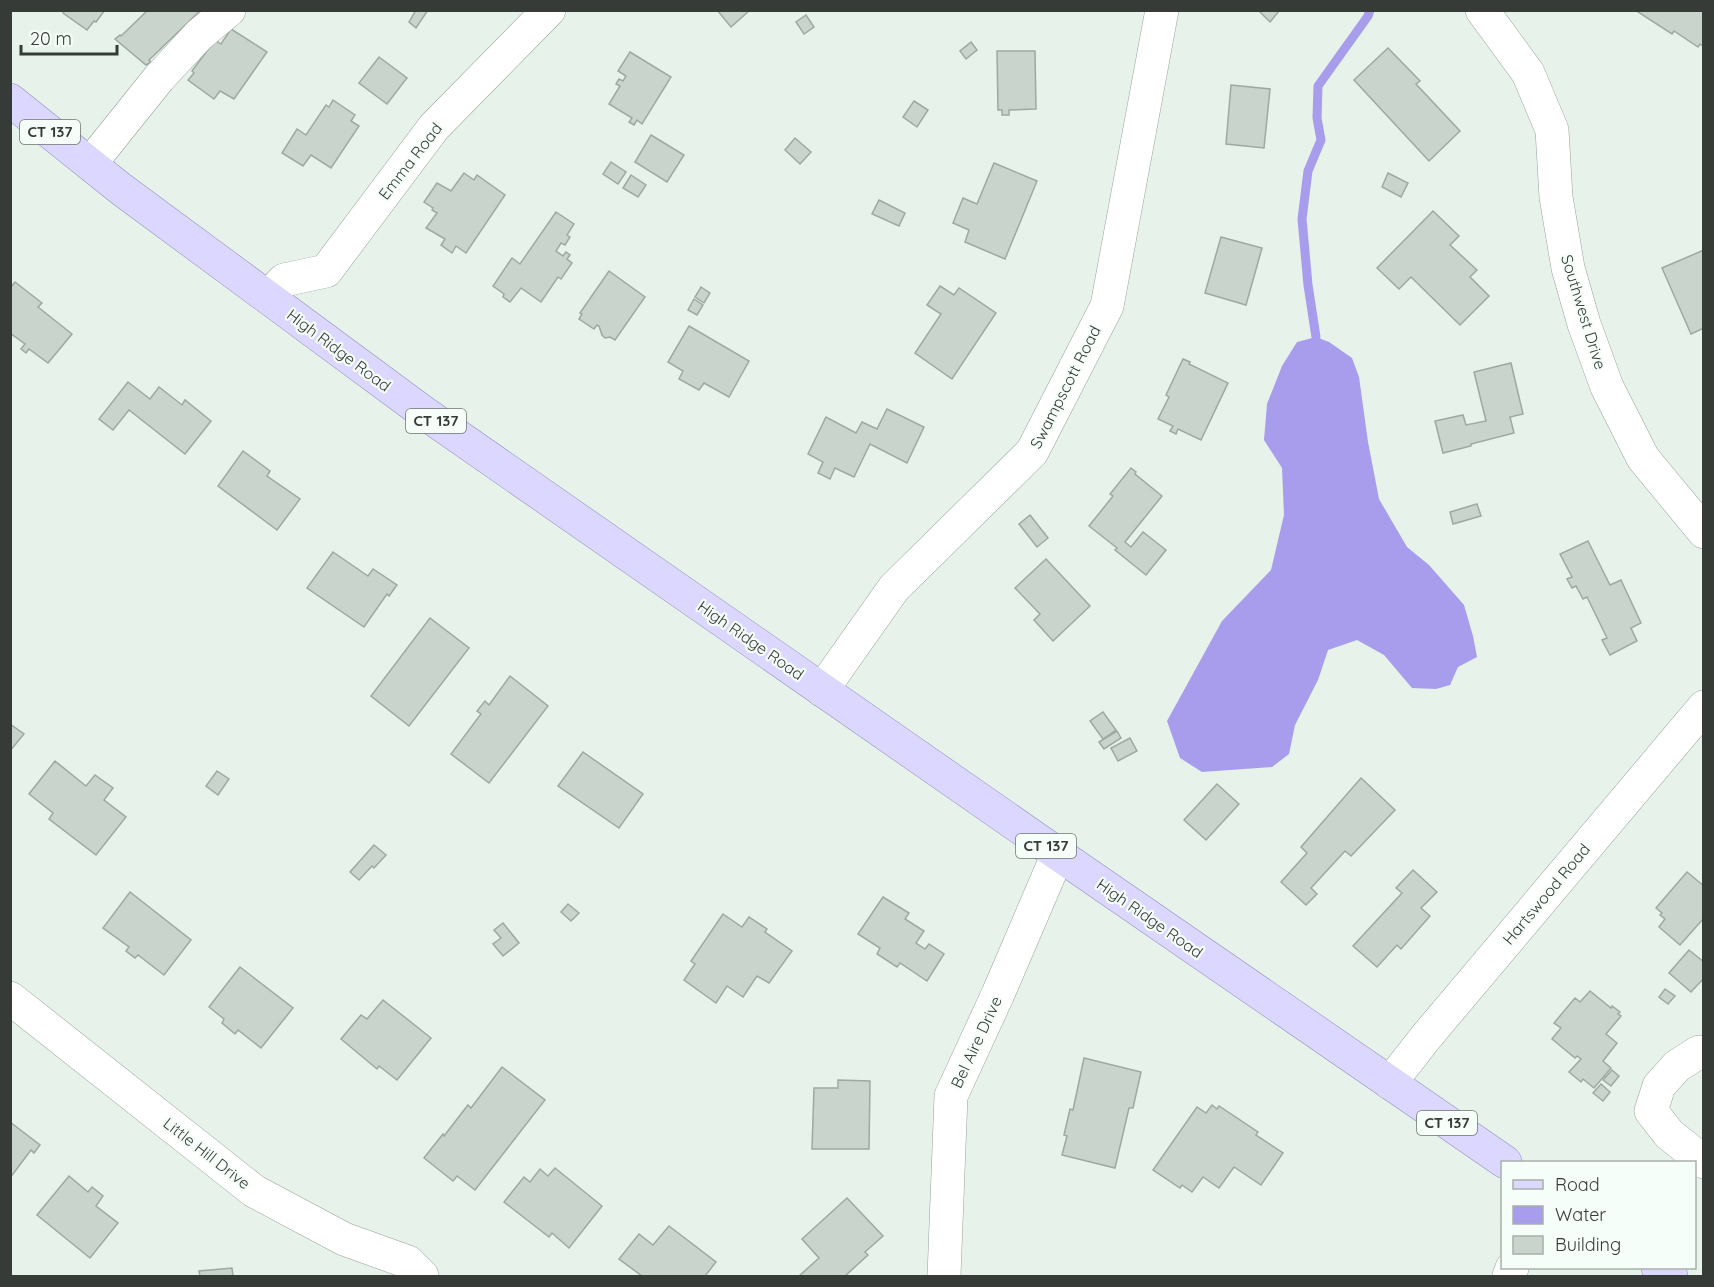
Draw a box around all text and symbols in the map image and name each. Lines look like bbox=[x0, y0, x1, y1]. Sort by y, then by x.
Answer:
scale bar bbox=[21, 18, 117, 56]
text: 20 m bbox=[30, 27, 72, 50]
street label: Emma Road bbox=[374, 119, 446, 203]
road number: CT 137 bbox=[20, 120, 80, 144]
street label: Southwest Drive bbox=[1557, 252, 1611, 372]
street label: High Ridge Road bbox=[283, 304, 395, 396]
street label: Swampscott Road bbox=[1025, 322, 1105, 452]
road number: CT 137 bbox=[406, 409, 466, 433]
street label: High Ridge Road bbox=[694, 596, 808, 684]
road number: CT 137 bbox=[1016, 834, 1076, 858]
street label: Hartswood Road bbox=[1498, 839, 1594, 949]
street label: High Ridge Road bbox=[1093, 874, 1207, 962]
street label: Bel Aire Drive bbox=[946, 993, 1006, 1091]
road number: CT 137 bbox=[1417, 1111, 1477, 1135]
street label: Little Hill Drive bbox=[160, 1113, 254, 1193]
legend bbox=[1501, 1161, 1696, 1269]
text: Road bbox=[1555, 1173, 1600, 1196]
text: Water bbox=[1555, 1203, 1606, 1226]
text: Building bbox=[1555, 1233, 1621, 1256]

